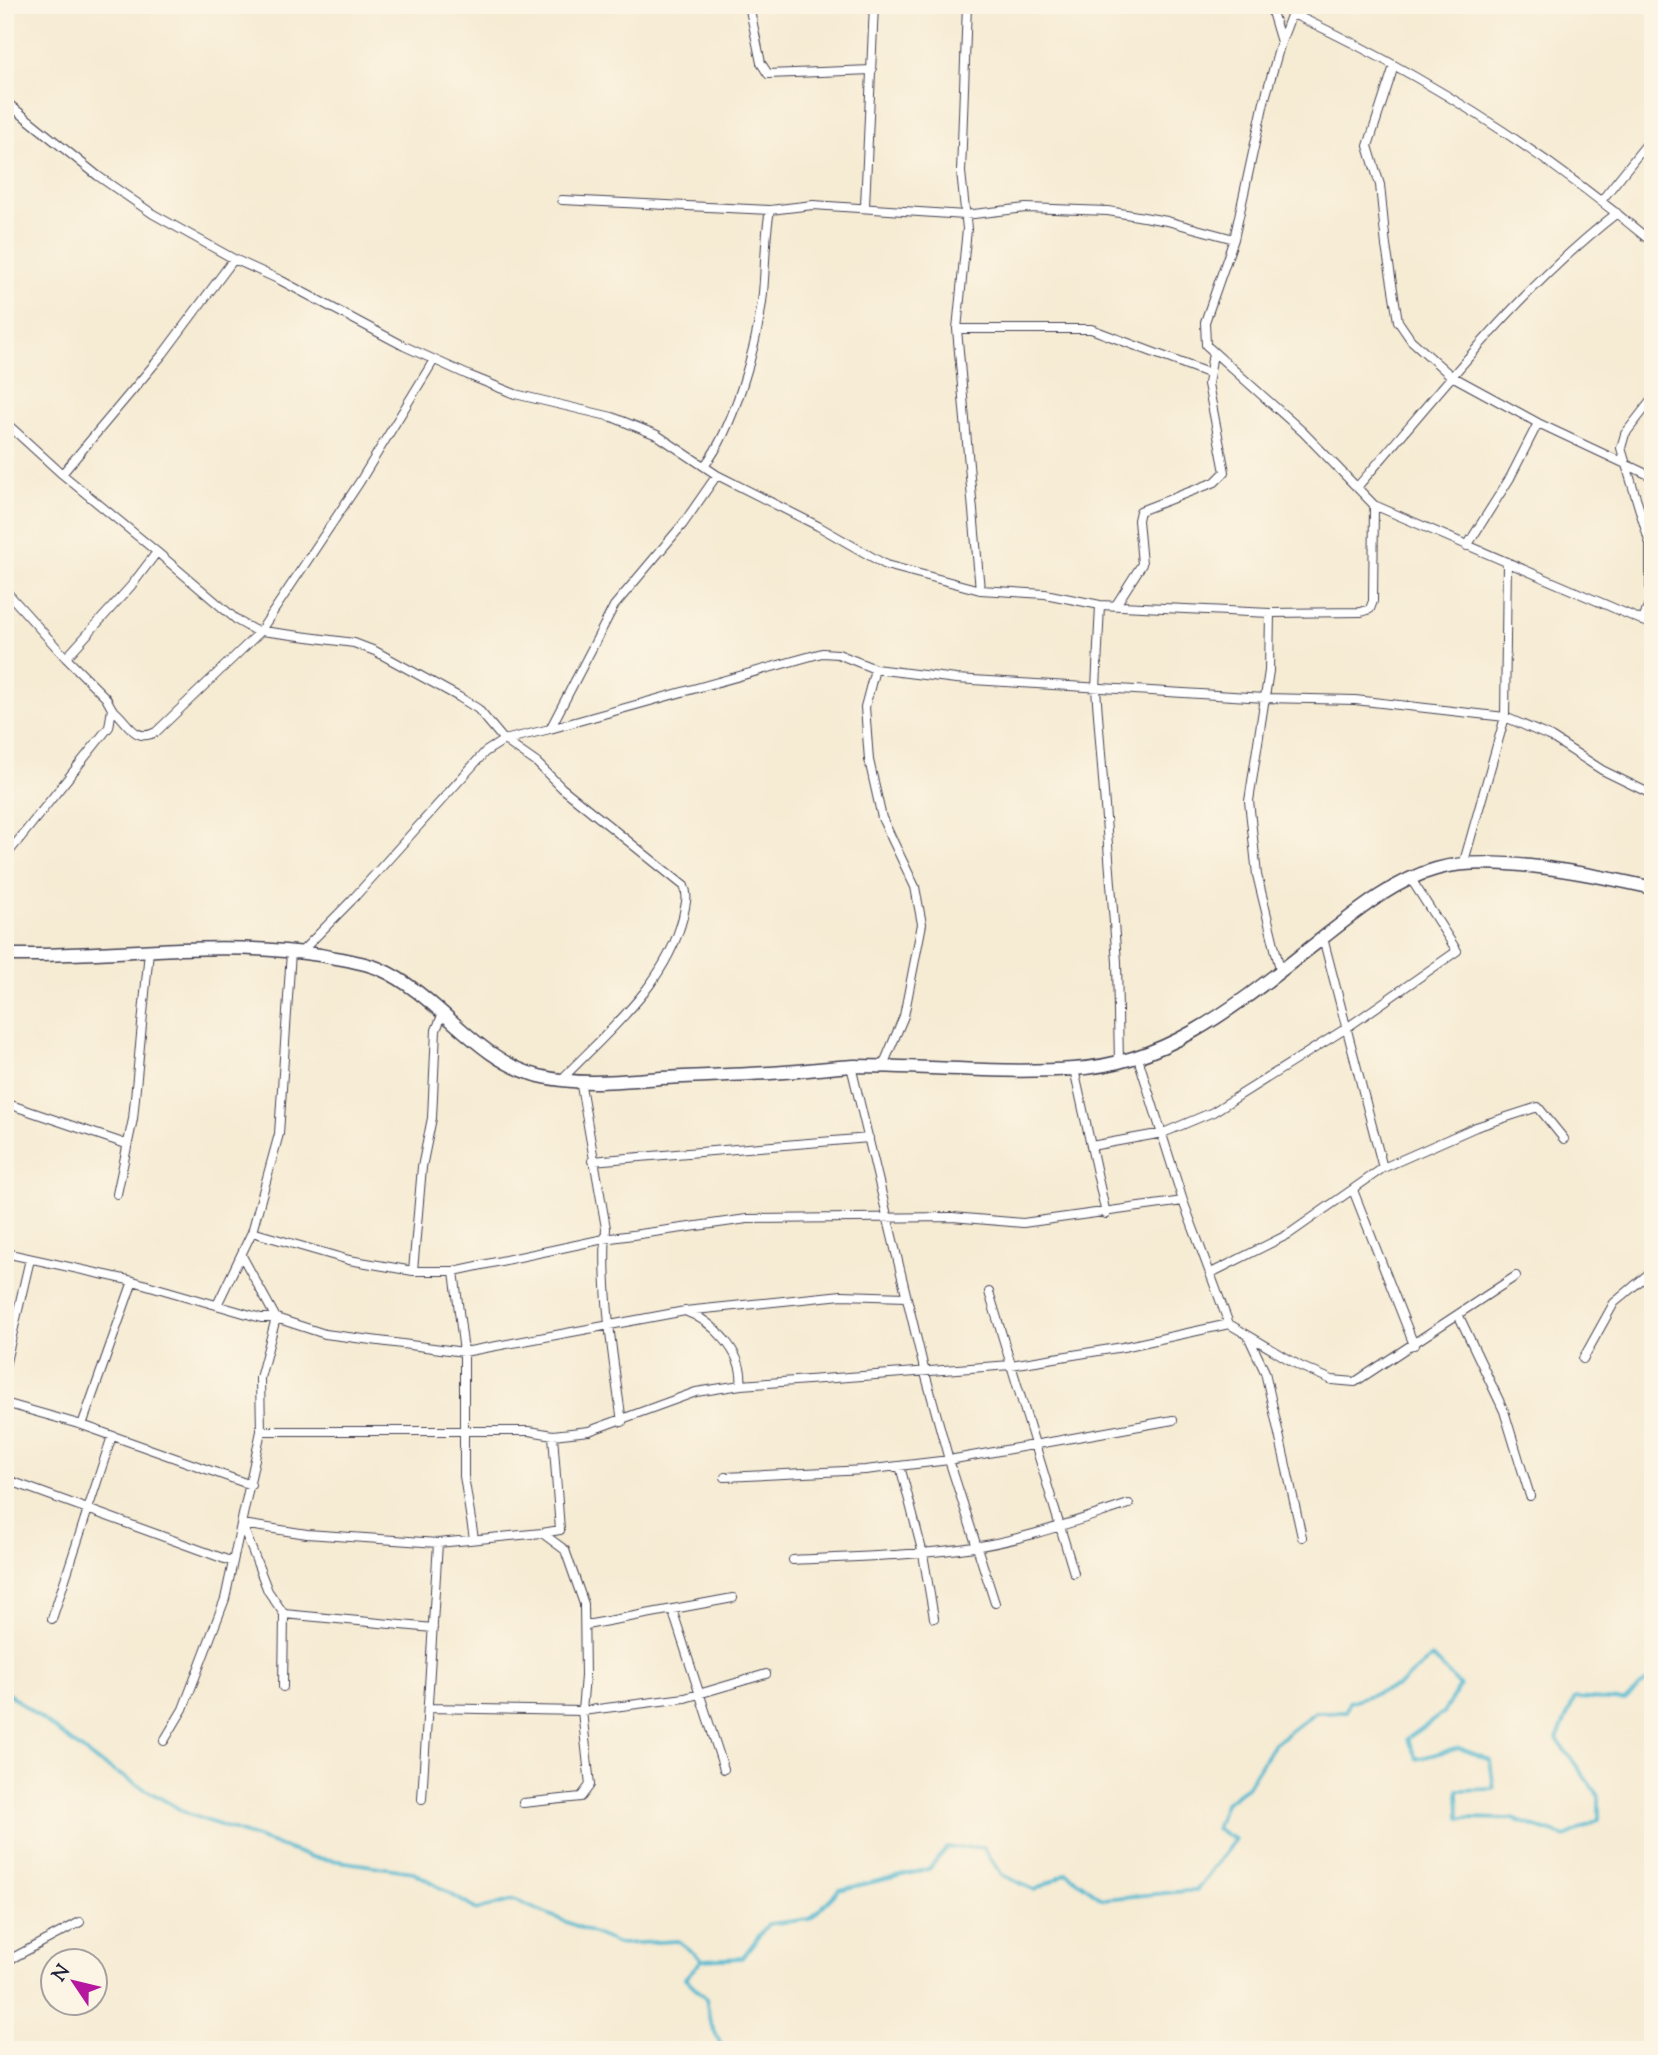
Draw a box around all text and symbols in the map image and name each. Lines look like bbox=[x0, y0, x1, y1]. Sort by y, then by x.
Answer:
north arrow bbox=[38, 1946, 108, 2016]
text: N bbox=[47, 1960, 78, 1988]

